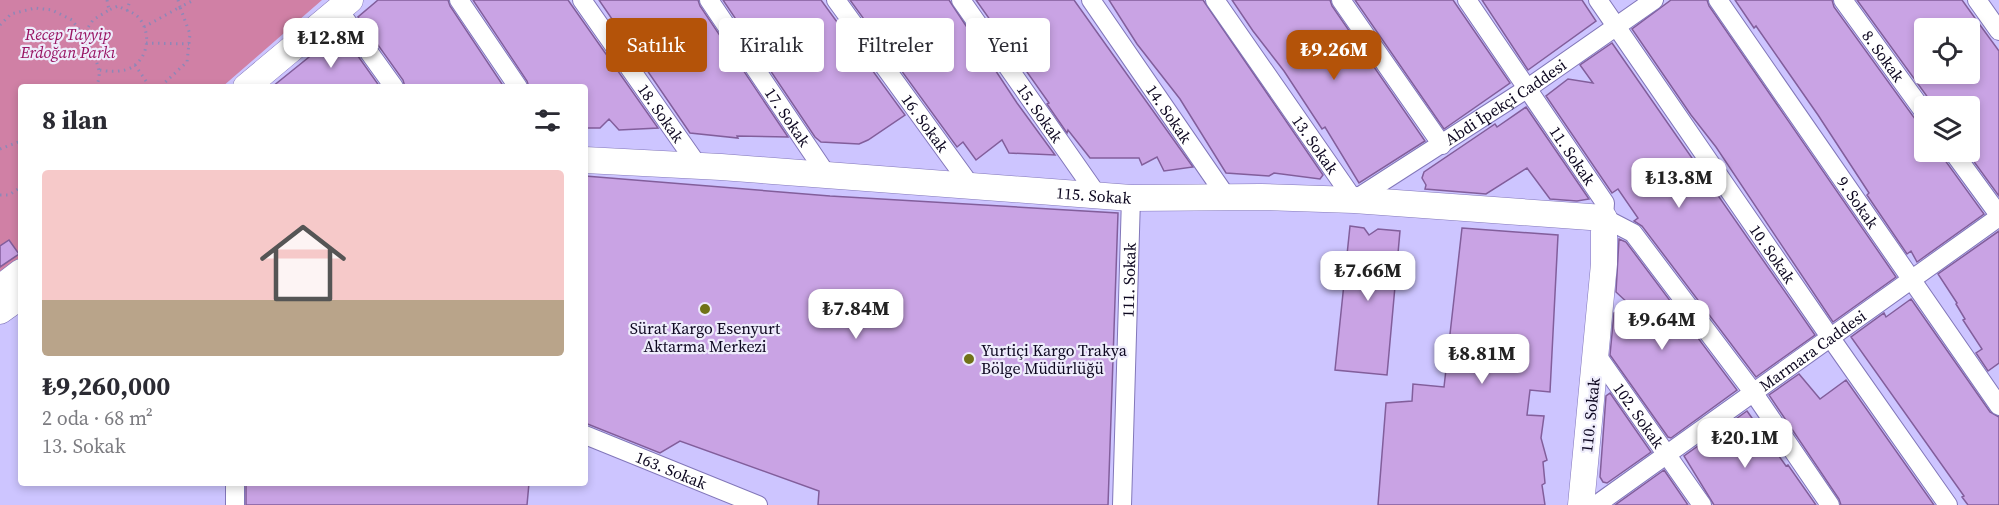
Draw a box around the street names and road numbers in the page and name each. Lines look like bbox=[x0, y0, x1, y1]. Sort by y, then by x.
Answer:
street label: 8. Sokak bbox=[1857, 26, 1910, 86]
street label: Abdi İpekçi Caddesi bbox=[1440, 54, 1571, 150]
street label: 18. Sokak bbox=[633, 79, 690, 147]
street label: 15. Sokak bbox=[1012, 79, 1068, 147]
street label: 14. Sokak bbox=[1141, 80, 1197, 148]
street label: 17. Sokak bbox=[760, 83, 816, 151]
street label: 16. Sokak bbox=[897, 89, 954, 157]
street label: 13. Sokak bbox=[1287, 111, 1344, 179]
street label: 11. Sokak bbox=[1545, 122, 1601, 190]
street label: 9. Sokak bbox=[1832, 172, 1884, 233]
street label: 115. Sokak bbox=[1055, 181, 1132, 209]
street label: 10. Sokak bbox=[1745, 220, 1801, 288]
street label: 111. Sokak bbox=[1116, 242, 1141, 318]
street label: Marmara Caddesi bbox=[1755, 305, 1870, 396]
street label: 110. Sokak bbox=[1575, 376, 1605, 453]
street label: 102. Sokak bbox=[1609, 378, 1670, 453]
street label: 163. Sokak bbox=[632, 446, 710, 494]

